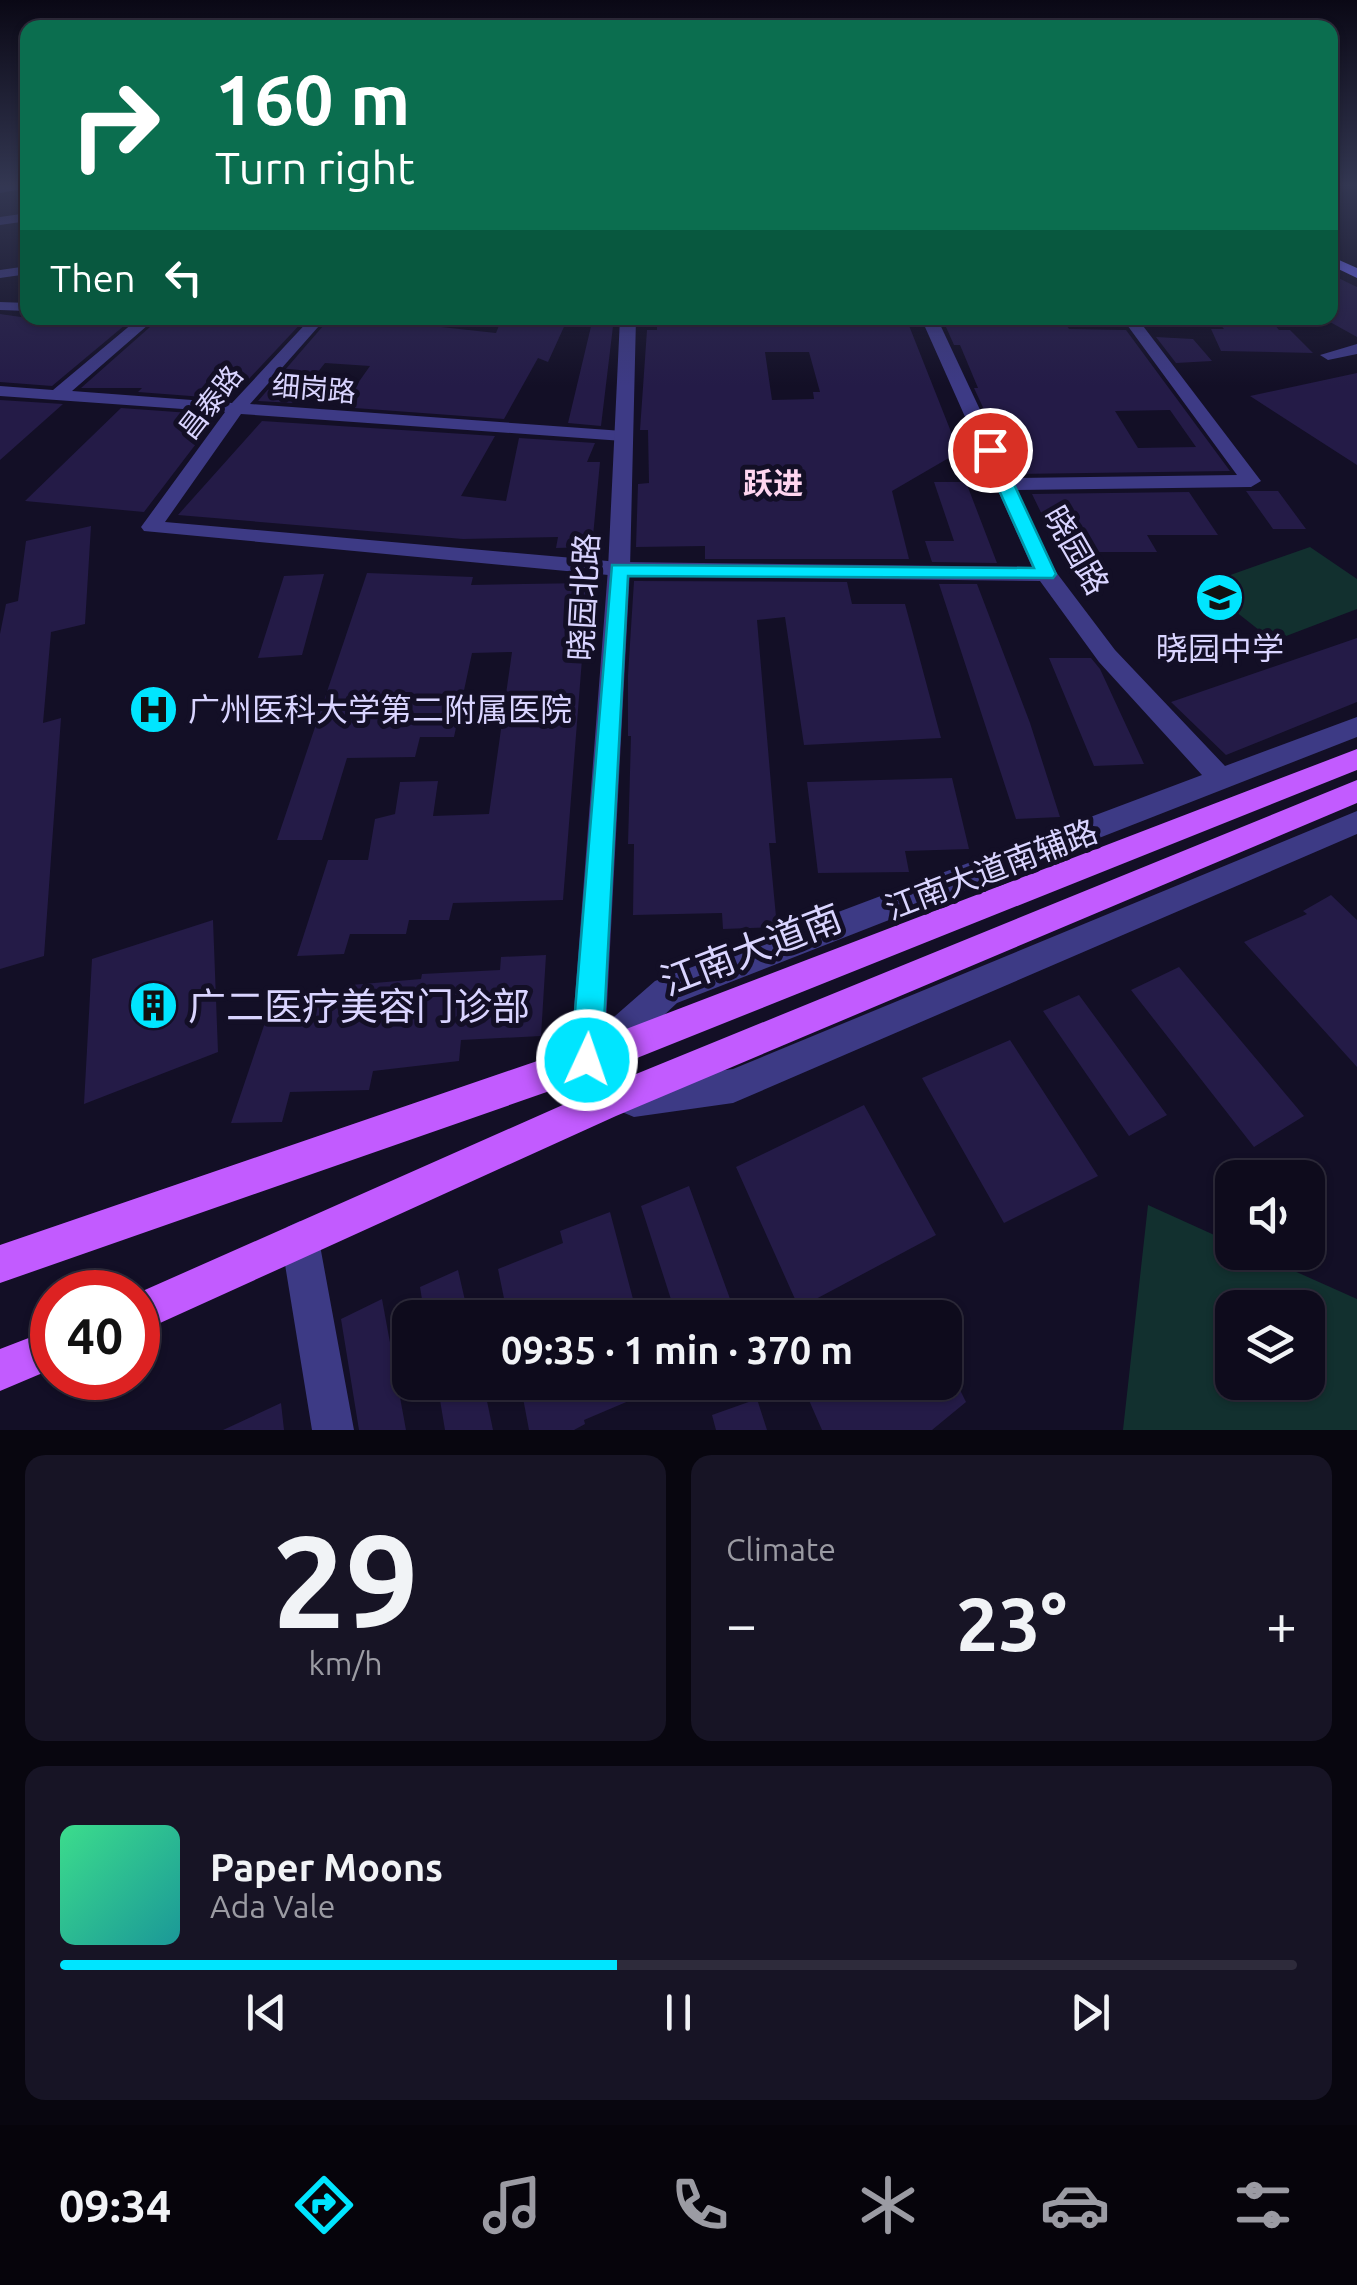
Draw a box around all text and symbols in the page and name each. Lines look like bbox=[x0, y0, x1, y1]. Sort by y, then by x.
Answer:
icon: right bbox=[50, 60, 180, 190]
text: 160 m bbox=[215, 60, 410, 138]
text: Turn right bbox=[215, 142, 415, 193]
icon: left bbox=[156, 250, 211, 305]
text: Then bbox=[50, 257, 136, 299]
street label: 昌泰路 bbox=[172, 359, 248, 445]
street label: 细岗路 bbox=[271, 369, 357, 407]
pin bbox=[948, 408, 1033, 493]
icon: arrive bbox=[963, 423, 1018, 478]
district label: 跃进 bbox=[743, 466, 803, 500]
street label: 晓园路 bbox=[1037, 499, 1117, 601]
street label: 晓园北路 bbox=[562, 532, 604, 662]
school or university icon: 晓园中学 bbox=[1194, 572, 1246, 624]
place label: 晓园中学 bbox=[1156, 630, 1284, 666]
hospital icon: 广州医科大学第二附属医院 bbox=[127, 683, 179, 735]
place label: 广州医科大学第二附属医院 bbox=[188, 691, 572, 727]
street label: 江南大道南辅路 bbox=[880, 812, 1102, 926]
street label: 江南大道南 bbox=[655, 895, 847, 1003]
building icon: 广二医疗美容门诊部 bbox=[127, 980, 179, 1032]
place label: 广二医疗美容门诊部 bbox=[188, 985, 530, 1027]
position arrow bbox=[535, 1008, 639, 1112]
map controls bbox=[1215, 1160, 1325, 1400]
button: sound bbox=[1215, 1160, 1325, 1270]
speed limit sign: 40 bbox=[30, 1270, 160, 1400]
button: layers bbox=[1215, 1290, 1325, 1400]
text: 09:35 · 1 min · 370 m bbox=[501, 1329, 853, 1371]
text: 29 bbox=[272, 1507, 419, 1653]
text: Climate bbox=[726, 1531, 836, 1567]
text: 23° bbox=[956, 1581, 1067, 1665]
text: − bbox=[726, 1593, 757, 1654]
text: + bbox=[1266, 1593, 1297, 1654]
text: km/h bbox=[309, 1645, 382, 1681]
text: Paper Moons bbox=[210, 1846, 443, 1888]
text: Ada Vale bbox=[210, 1888, 336, 1924]
icon: previous bbox=[239, 1985, 294, 2040]
icon: pause bbox=[651, 1985, 706, 2040]
icon: next bbox=[1063, 1985, 1118, 2040]
icon: directions bbox=[289, 2170, 359, 2240]
icon: music bbox=[477, 2170, 547, 2240]
icon: phone bbox=[665, 2170, 735, 2240]
icon: climate bbox=[853, 2170, 923, 2240]
icon: car bbox=[1040, 2170, 1110, 2240]
icon: filters bbox=[1228, 2170, 1298, 2240]
text: 09:34 bbox=[59, 2180, 171, 2231]

